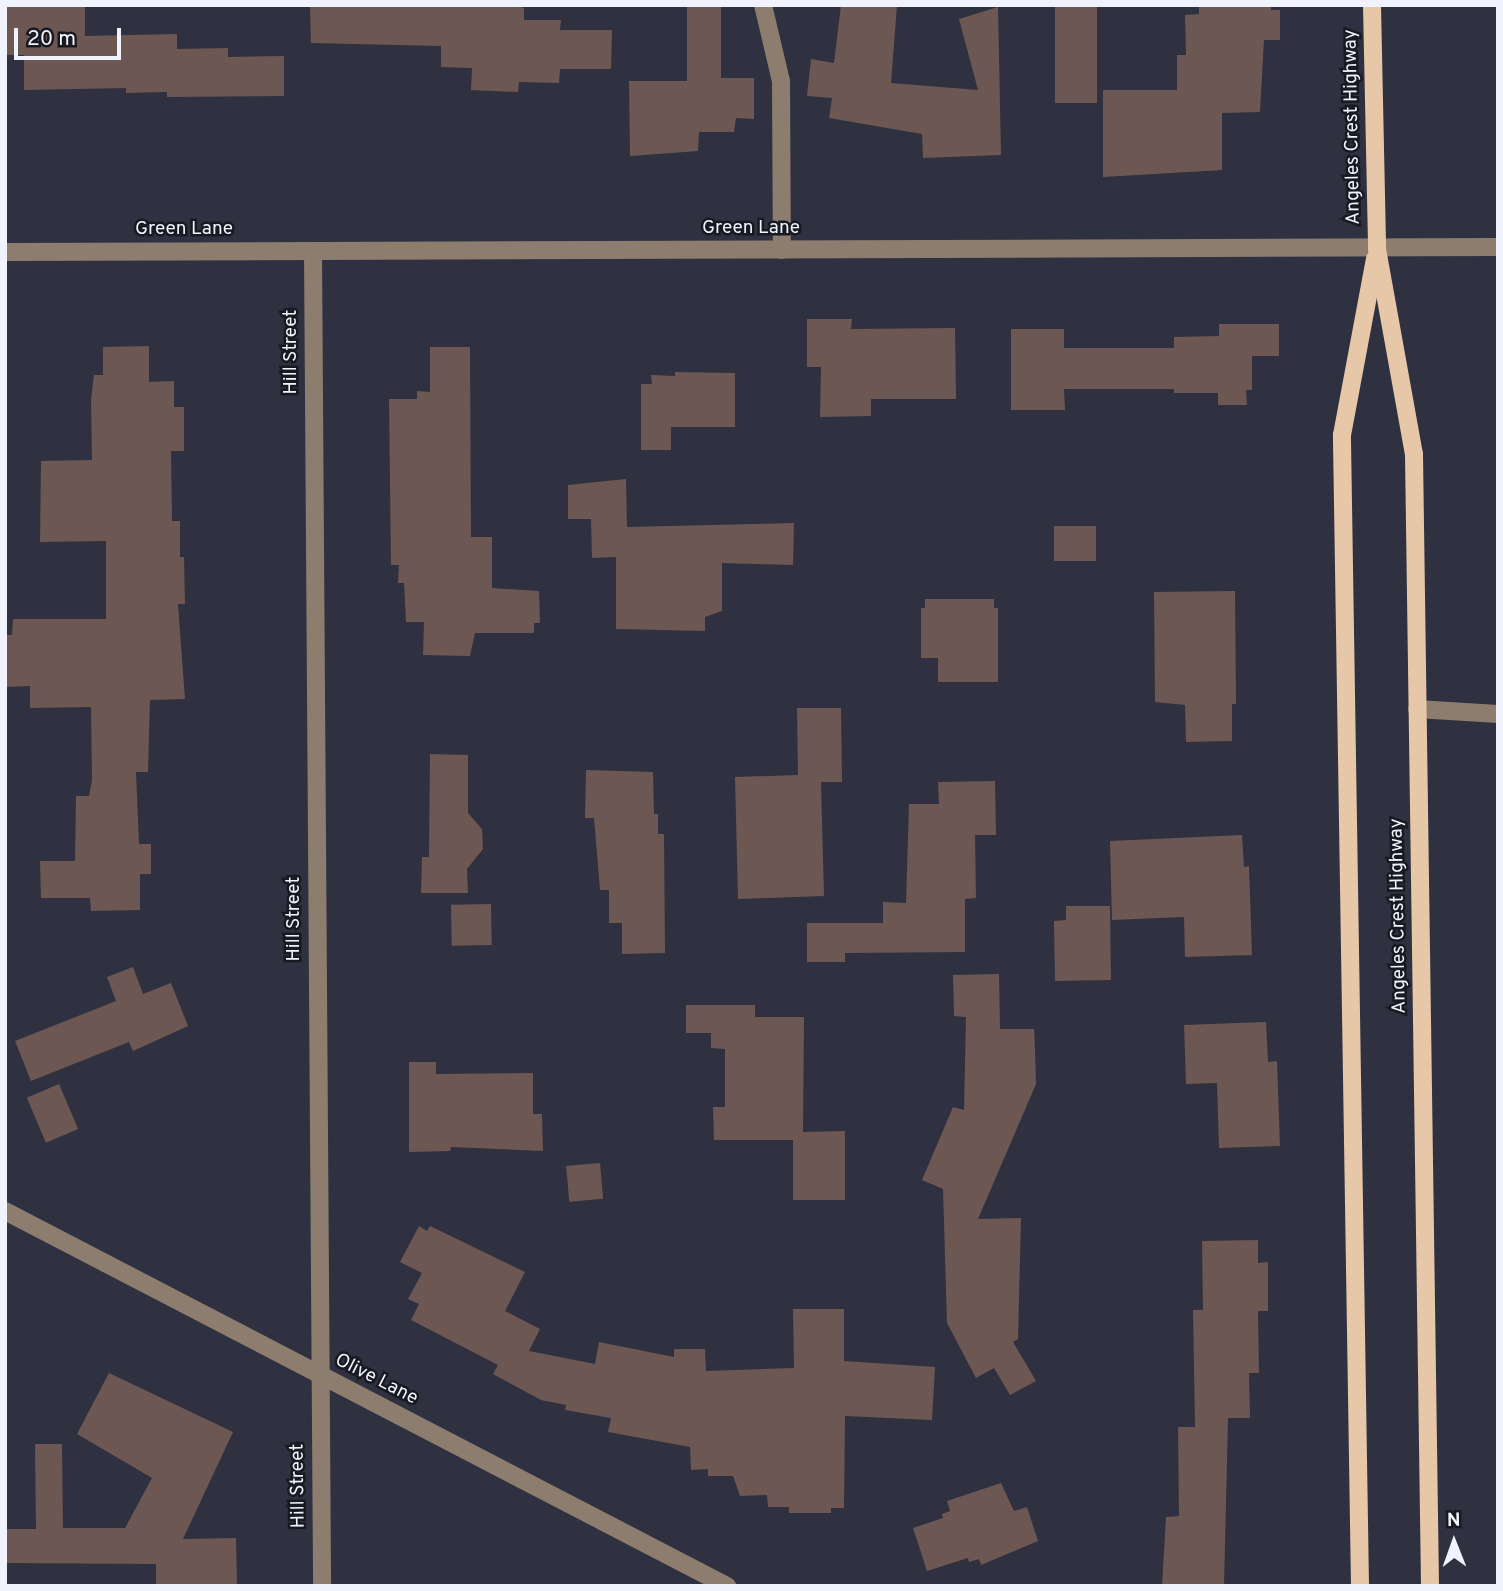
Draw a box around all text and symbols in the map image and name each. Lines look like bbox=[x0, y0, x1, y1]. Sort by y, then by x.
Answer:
scale bar bbox=[18, 14, 124, 58]
text: 20 m bbox=[27, 26, 76, 53]
street label: Angeles Crest Highway bbox=[1340, 29, 1366, 225]
street label: Green Lane bbox=[702, 218, 800, 240]
street label: Green Lane bbox=[135, 219, 233, 241]
street label: Hill Street bbox=[281, 310, 303, 394]
street label: Angeles Crest Highway bbox=[1386, 818, 1412, 1014]
street label: Hill Street bbox=[284, 877, 306, 961]
street label: Olive Lane bbox=[331, 1349, 421, 1411]
street label: Hill Street bbox=[287, 1443, 311, 1529]
north arrow bbox=[1419, 1507, 1489, 1577]
text: N bbox=[1447, 1509, 1461, 1533]

